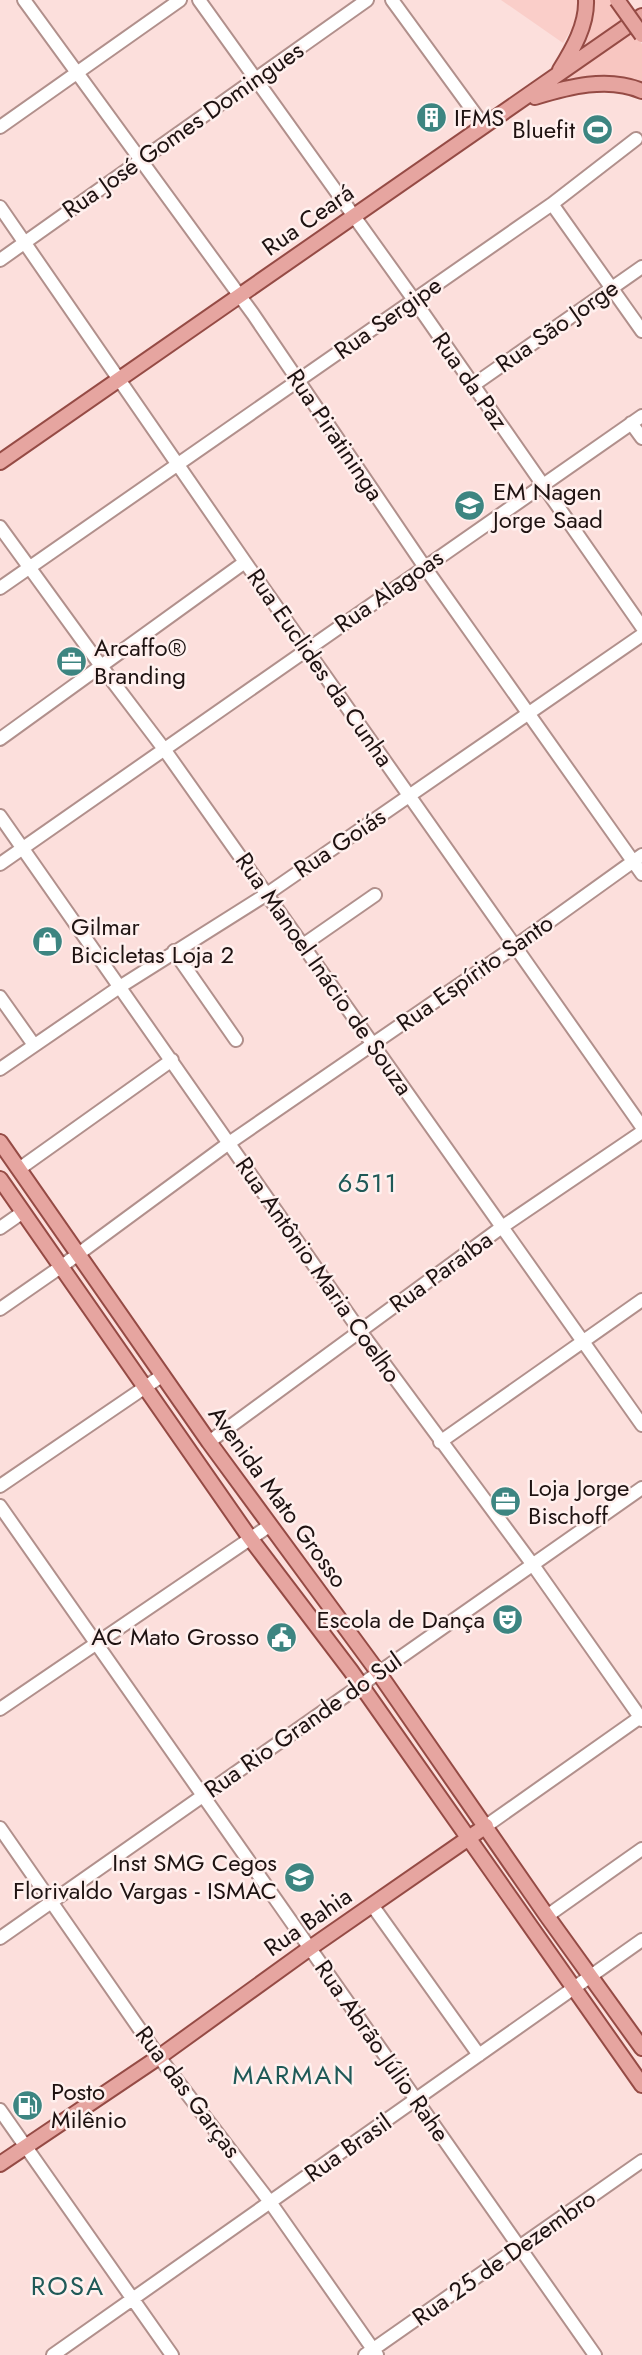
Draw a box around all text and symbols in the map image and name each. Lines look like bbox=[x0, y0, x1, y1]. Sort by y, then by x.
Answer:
street label: Rua José Gomes Domingues bbox=[55, 33, 311, 226]
place label: IFMS bbox=[454, 100, 504, 135]
building icon: IFMS bbox=[414, 101, 448, 135]
place label: Bluefit bbox=[512, 112, 575, 147]
sports icon: Bluefit bbox=[581, 113, 615, 147]
street label: Rua Ceará bbox=[255, 175, 361, 264]
street label: Rua Sergipe bbox=[327, 268, 449, 368]
street label: Rua São Jorge bbox=[488, 270, 625, 381]
street label: Rua da Paz bbox=[424, 325, 517, 437]
street label: Rua Piratininga bbox=[278, 362, 393, 508]
place label: EM Nagen Jorge Saad bbox=[490, 474, 603, 537]
school or university icon: EM Nagen Jorge Saad bbox=[453, 489, 487, 523]
street label: Rua Alagoas bbox=[327, 540, 450, 641]
street label: Rua Euclides da Cunha bbox=[239, 561, 402, 774]
place label: Arcaffo® Branding bbox=[94, 630, 187, 693]
office icon: Arcaffo® Branding bbox=[54, 645, 88, 679]
street label: Rua Goiás bbox=[287, 799, 393, 886]
street label: Rua Manoel Inácio de Souza bbox=[227, 845, 422, 1102]
street label: Rua Espírito Santo bbox=[389, 905, 560, 1040]
place label: Gilmar Bicicletas Loja 2 bbox=[71, 909, 234, 972]
shop icon: Gilmar Bicicletas Loja 2 bbox=[31, 924, 65, 958]
street label: Rua Antônio Maria Coelho bbox=[227, 1150, 410, 1390]
district label: 6511 bbox=[337, 1164, 399, 1202]
street label: Rua Paraíba bbox=[382, 1222, 500, 1321]
street label: Avenida Mato Grosso bbox=[200, 1398, 356, 1595]
place label: Loja Jorge Bischoff bbox=[528, 1470, 629, 1533]
office icon: Loja Jorge Bischoff bbox=[488, 1485, 522, 1519]
place label: Escola de Dança bbox=[317, 1602, 485, 1637]
theatre icon: Escola de Dança bbox=[491, 1603, 525, 1637]
place label: AC Mato Grosso bbox=[91, 1619, 259, 1654]
public building icon: AC Mato Grosso bbox=[265, 1620, 299, 1654]
street label: Rua Rio Grande do Sul bbox=[197, 1643, 409, 1806]
place label: Inst SMG Cegos Florivaldo Vargas - ISMAC bbox=[13, 1845, 277, 1908]
school or university icon: Inst SMG Cegos Florivaldo Vargas - ISMAC bbox=[283, 1860, 317, 1894]
street label: Rua Bahia bbox=[257, 1879, 359, 1965]
street label: Rua Abrão Júlio Rahe bbox=[306, 1953, 458, 2149]
street label: Rua das Garças bbox=[127, 2018, 250, 2165]
district label: MARMAN bbox=[232, 2056, 356, 2094]
place label: Posto Milênio bbox=[51, 2074, 127, 2137]
fuel station icon: Posto Milênio bbox=[11, 2089, 45, 2123]
street label: Rua Brasil bbox=[297, 2105, 398, 2190]
street label: Rua 25 de Dezembro bbox=[405, 2181, 603, 2334]
district label: ROSA bbox=[31, 2267, 105, 2305]

